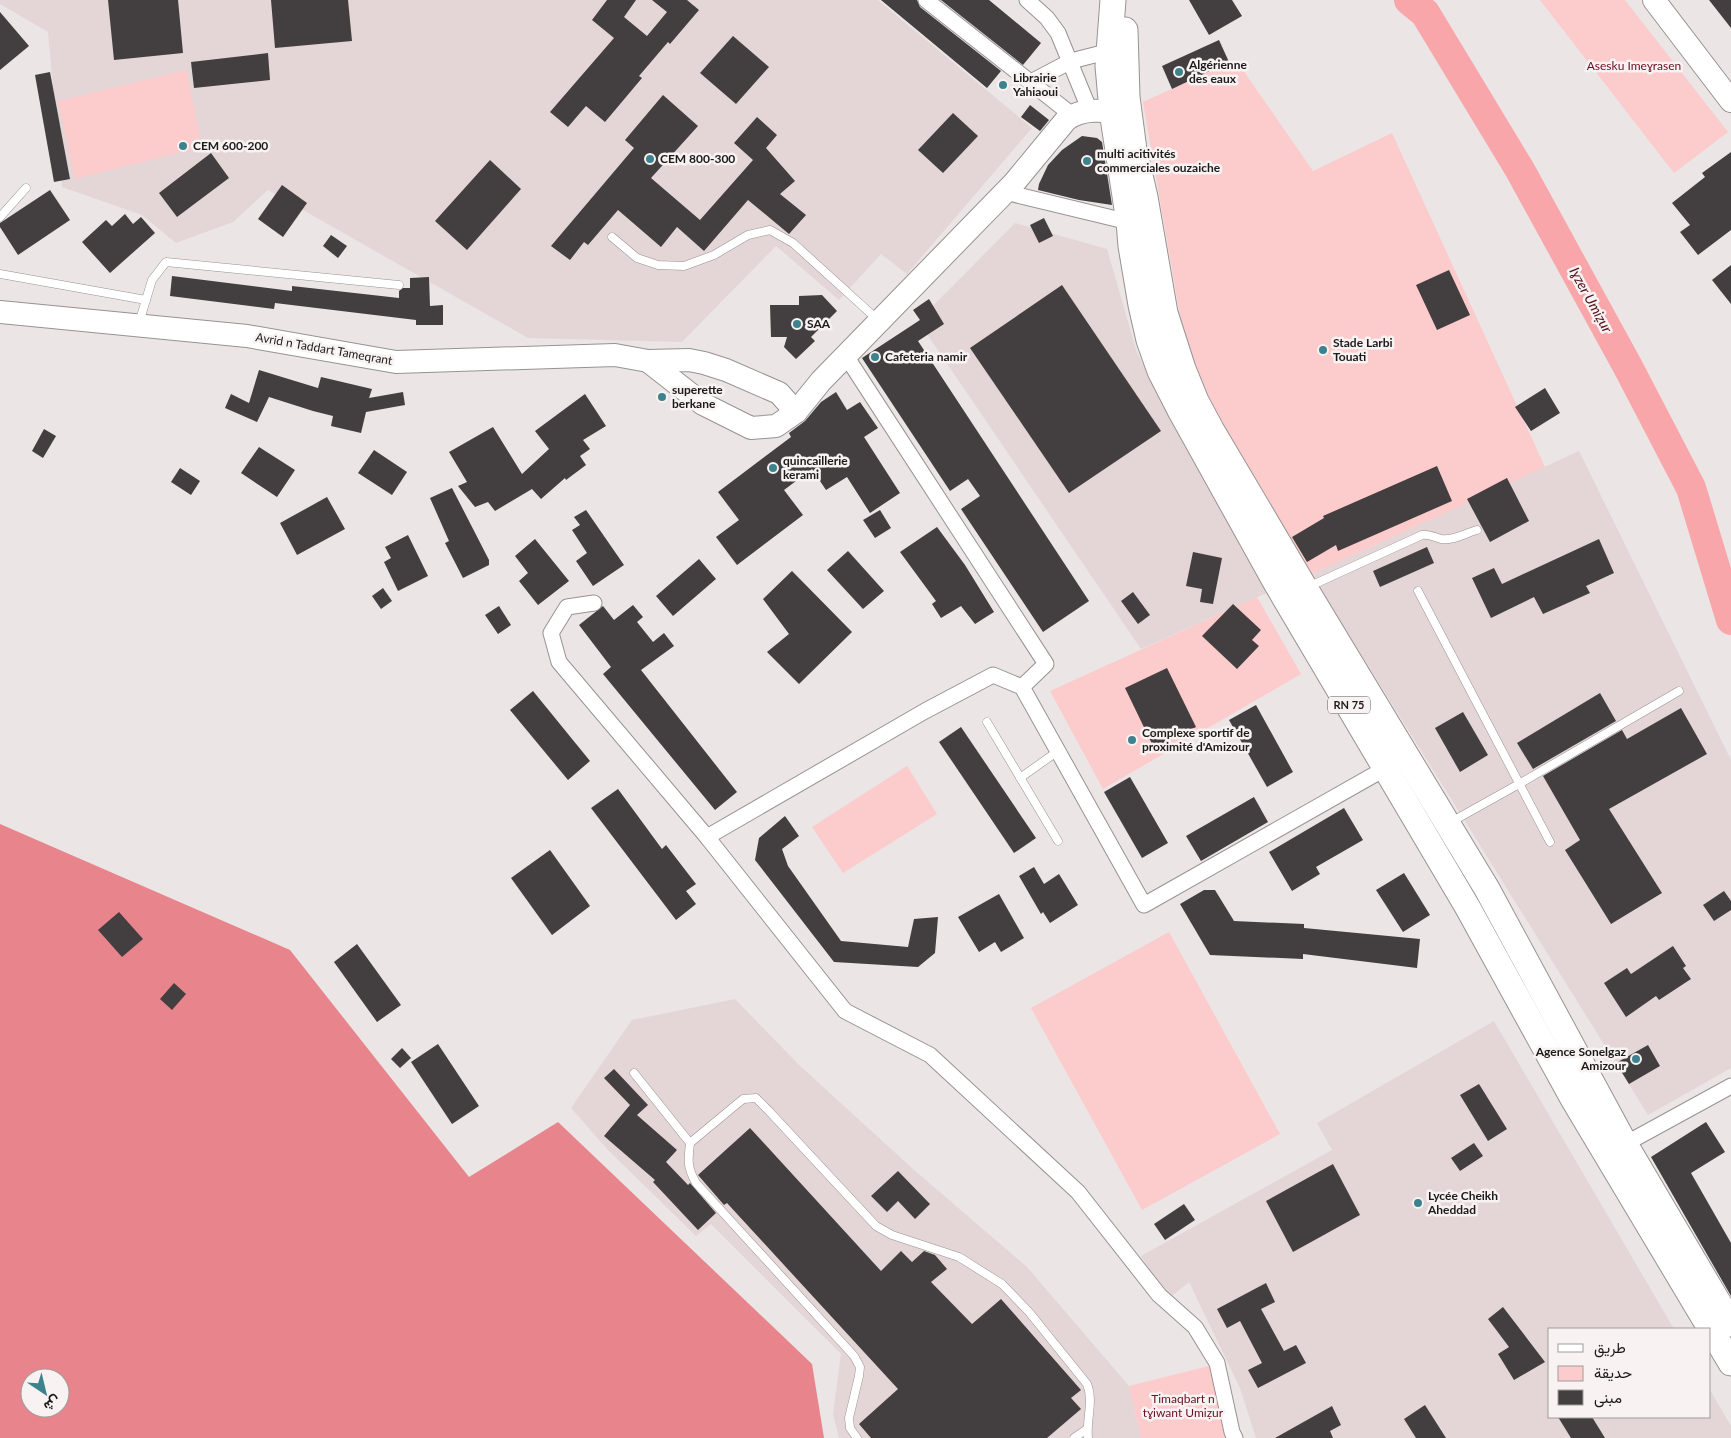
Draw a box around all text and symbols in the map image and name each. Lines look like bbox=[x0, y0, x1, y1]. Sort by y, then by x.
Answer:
place label: Algérienne des eaux bbox=[1188, 57, 1247, 86]
park label: Asesku Imeɣrasen bbox=[1587, 58, 1681, 73]
marker: Algérienne des eaux bbox=[1173, 66, 1185, 78]
place label: Librairie Yahiaoui bbox=[1012, 70, 1058, 99]
marker: Librairie Yahiaoui bbox=[997, 79, 1009, 91]
place label: CEM 600-200 bbox=[193, 138, 268, 153]
marker: CEM 600-200 bbox=[177, 140, 189, 152]
place label: multi acitivités commerciales ouzaiche bbox=[1097, 146, 1221, 175]
place label: CEM 800-300 bbox=[660, 151, 735, 166]
marker: CEM 800-300 bbox=[644, 153, 656, 165]
marker: multi acitivités commerciales ouzaiche bbox=[1081, 155, 1093, 167]
water label: Iɣzer Umiẓur bbox=[1566, 264, 1616, 336]
place label: SAA bbox=[807, 316, 831, 331]
marker: SAA bbox=[791, 318, 803, 330]
street label: Avrid n Taddart Tameqrant bbox=[255, 329, 394, 368]
place label: Stade Larbi Touati bbox=[1333, 335, 1393, 364]
marker: Stade Larbi Touati bbox=[1317, 344, 1329, 356]
place label: Cafeteria namir bbox=[885, 349, 968, 364]
marker: Cafeteria namir bbox=[869, 351, 881, 363]
place label: superette berkane bbox=[672, 382, 723, 411]
marker: superette berkane bbox=[656, 391, 668, 403]
place label: quincaillerie kerami bbox=[783, 453, 848, 482]
marker: quincaillerie kerami bbox=[767, 462, 779, 474]
road number: RN 75 bbox=[1328, 696, 1370, 714]
place label: Complexe sportif de proximité d'Amizour bbox=[1142, 725, 1250, 754]
marker: Complexe sportif de proximité d'Amizour bbox=[1126, 734, 1138, 746]
place label: Agence Sonelgaz Amizour bbox=[1535, 1044, 1627, 1073]
marker: Agence Sonelgaz Amizour bbox=[1630, 1053, 1642, 1065]
place label: Lycée Cheikh Aheddad bbox=[1427, 1188, 1498, 1217]
marker: Lycée Cheikh Aheddad bbox=[1412, 1197, 1424, 1209]
legend bbox=[1548, 1328, 1711, 1418]
text: طريق bbox=[1594, 1338, 1626, 1358]
text: حديقة bbox=[1594, 1363, 1632, 1382]
north arrow bbox=[20, 1368, 70, 1418]
text: مبنى bbox=[1594, 1388, 1622, 1408]
text: ش bbox=[40, 1391, 65, 1416]
park label: Timaqbart n tɣiwant Umiẓur bbox=[1143, 1391, 1224, 1420]

